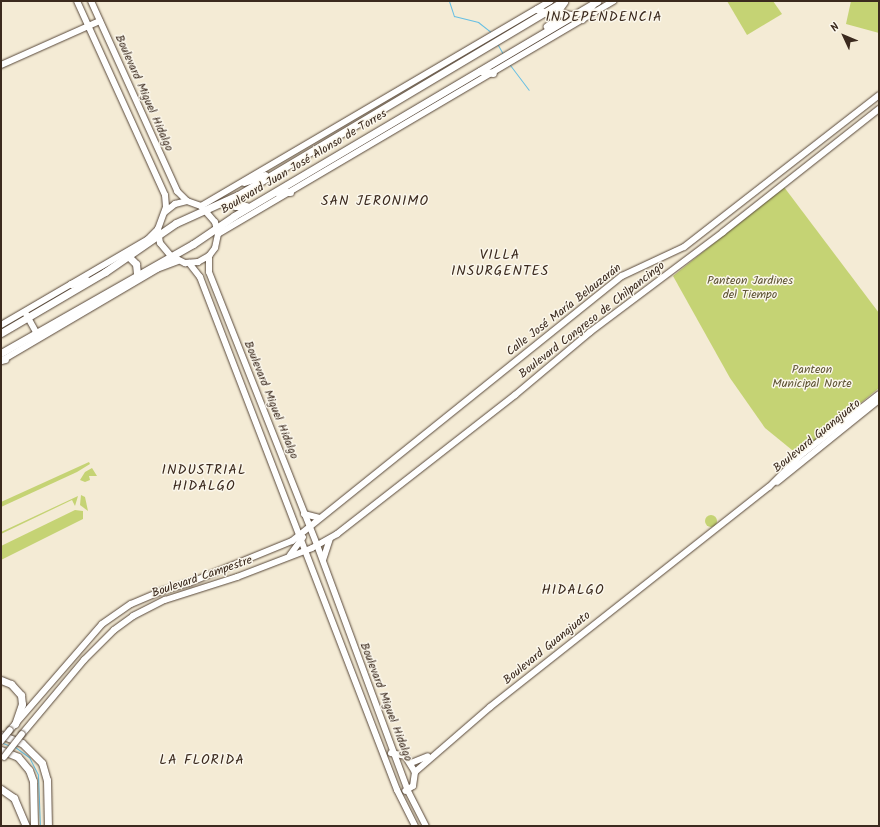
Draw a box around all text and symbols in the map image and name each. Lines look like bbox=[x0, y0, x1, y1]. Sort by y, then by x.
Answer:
district label: INDEPENDENCIA bbox=[545, 9, 663, 25]
north arrow bbox=[824, 16, 864, 56]
text: N bbox=[826, 19, 844, 36]
street label: Boulevard Miguel Hidalgo bbox=[112, 32, 176, 154]
street label: Boulevard Juan José Alonso de Torres bbox=[218, 107, 390, 217]
district label: SAN JERONIMO bbox=[321, 193, 429, 209]
district label: VILLA INSURGENTES bbox=[451, 247, 549, 280]
street label: Boulevard Congreso de Chilpancingo bbox=[516, 259, 668, 381]
street label: Calle José María Belauzarán bbox=[504, 261, 624, 359]
park label: Panteon Jardines del Tiempo bbox=[707, 274, 793, 302]
street label: Boulevard Miguel Hidalgo bbox=[241, 339, 301, 461]
park label: Panteon Municipal Norte bbox=[772, 363, 852, 391]
street label: Boulevard Guanajuato bbox=[771, 396, 863, 476]
district label: INDUSTRIAL HIDALGO bbox=[162, 462, 246, 494]
street label: Boulevard Campestre bbox=[150, 553, 254, 601]
district label: HIDALGO bbox=[541, 582, 605, 598]
street label: Boulevard Guanajuato bbox=[501, 608, 593, 688]
street label: Boulevard Miguel Hidalgo bbox=[357, 641, 415, 763]
district label: LA FLORIDA bbox=[159, 752, 245, 768]

